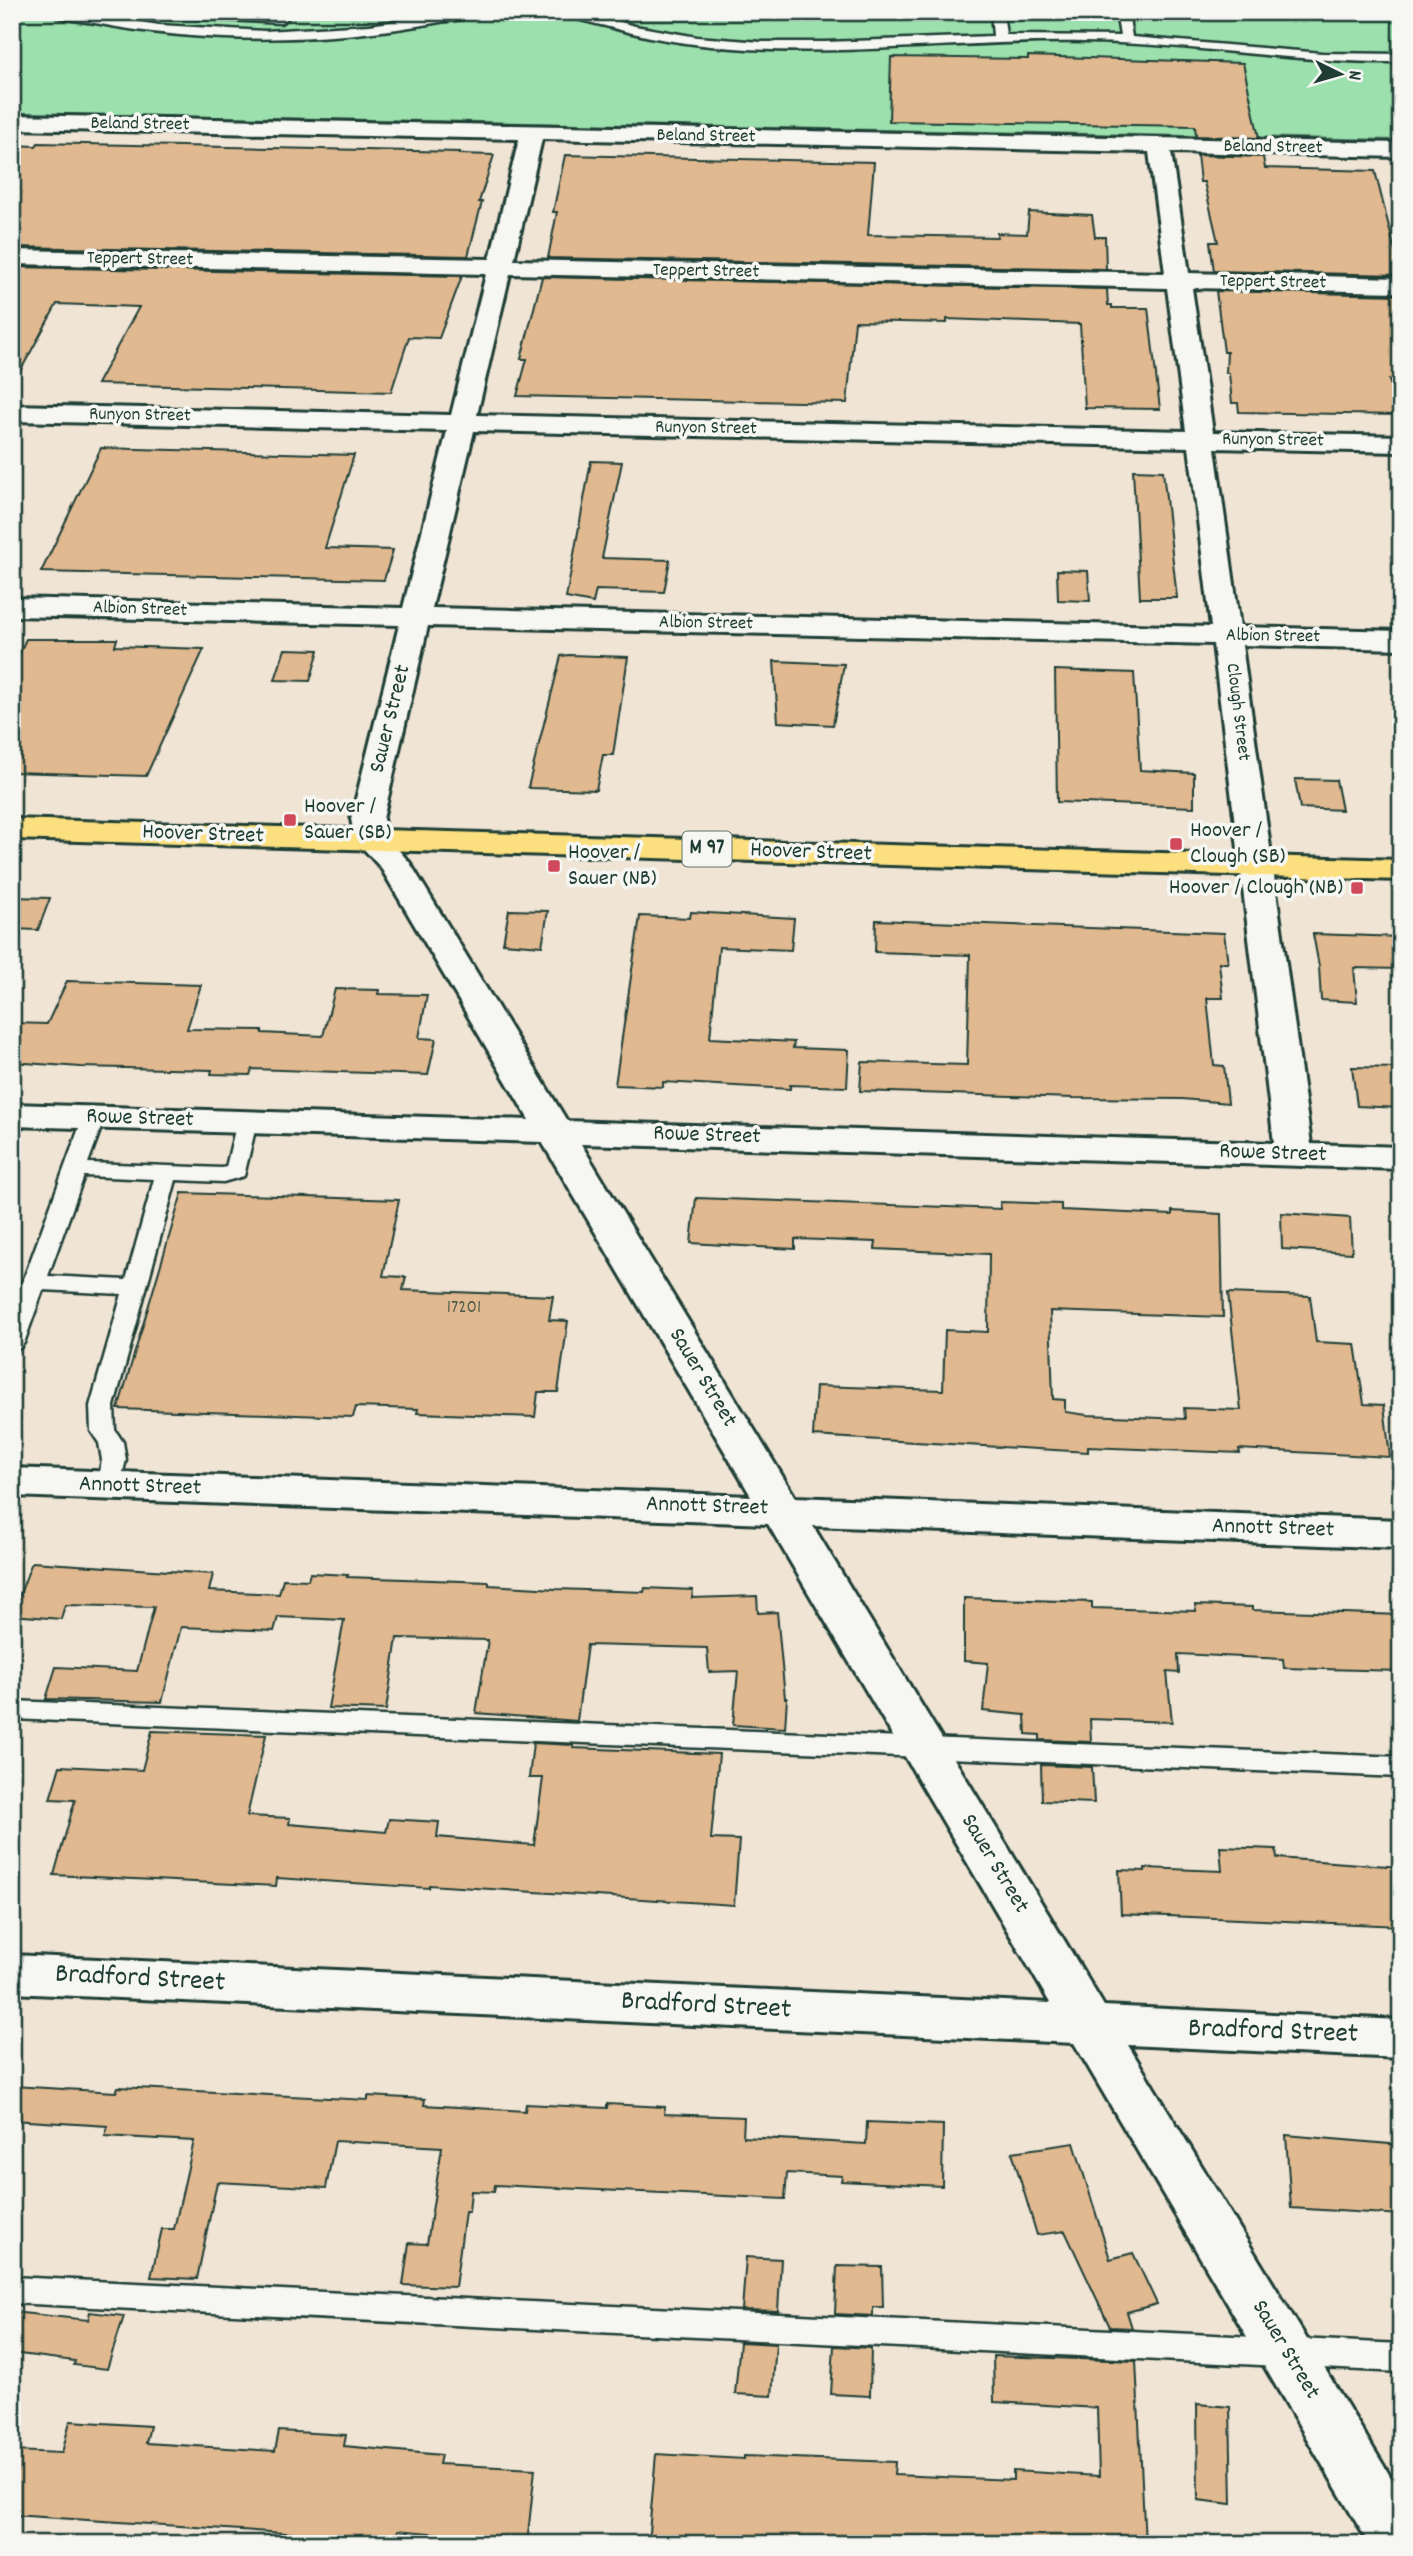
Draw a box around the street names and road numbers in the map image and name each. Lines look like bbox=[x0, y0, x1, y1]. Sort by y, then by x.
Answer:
street label: Beland Street bbox=[90, 111, 190, 139]
street label: Beland Street bbox=[656, 123, 756, 151]
street label: Beland Street bbox=[1223, 134, 1323, 162]
street label: Teppert Street bbox=[87, 246, 193, 274]
street label: Teppert Street bbox=[653, 258, 759, 286]
street label: Teppert Street bbox=[1220, 269, 1326, 297]
street label: Runyon Street bbox=[89, 402, 191, 430]
street label: Runyon Street bbox=[655, 415, 757, 443]
street label: Runyon Street bbox=[1222, 427, 1324, 455]
street label: Albion Street bbox=[92, 595, 188, 625]
street label: Albion Street bbox=[659, 610, 753, 638]
street label: Albion Street bbox=[1226, 623, 1320, 651]
street label: Sauer Street bbox=[362, 661, 420, 777]
street label: Clough Street bbox=[1218, 662, 1256, 762]
street label: Hoover Street bbox=[142, 816, 264, 854]
road number: M 97 bbox=[682, 832, 732, 866]
street label: Hoover Street bbox=[750, 834, 872, 872]
street label: Rowe Street bbox=[86, 1101, 194, 1137]
street label: Rowe Street bbox=[653, 1118, 761, 1154]
street label: Rowe Street bbox=[1219, 1136, 1327, 1172]
street label: Sauer Street bbox=[659, 1322, 745, 1434]
street label: Annott Street bbox=[78, 1468, 202, 1506]
street label: Annott Street bbox=[645, 1488, 769, 1526]
street label: Annott Street bbox=[1211, 1510, 1335, 1548]
street label: Sauer Street bbox=[951, 1808, 1037, 1920]
street label: Bradford Street bbox=[54, 1956, 226, 2004]
street label: Bradford Street bbox=[620, 1983, 792, 2031]
street label: Bradford Street bbox=[1187, 2010, 1359, 2056]
street label: Sauer Street bbox=[1242, 2294, 1328, 2406]

